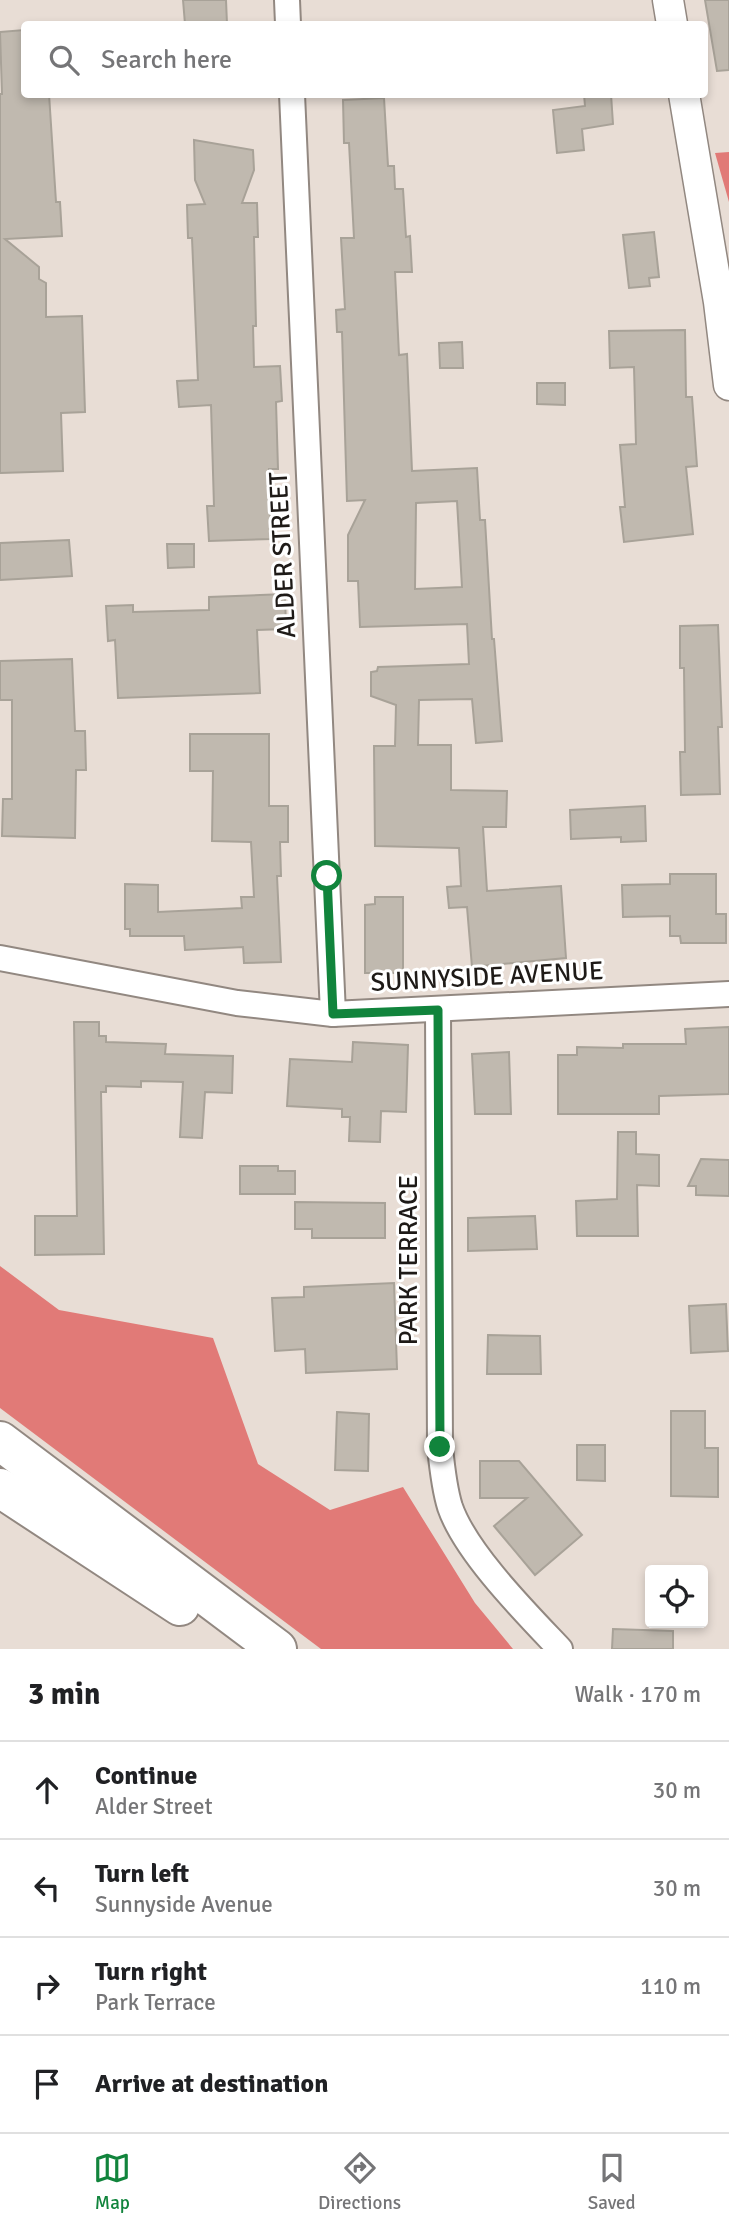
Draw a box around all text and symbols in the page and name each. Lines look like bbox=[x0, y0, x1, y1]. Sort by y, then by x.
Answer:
search box bbox=[21, 21, 708, 98]
icon: search bbox=[45, 41, 83, 79]
text: Search here bbox=[101, 44, 232, 76]
street label: ALDER STREET bbox=[263, 471, 303, 639]
route start bbox=[311, 860, 342, 891]
street label: SUNNYSIDE AVENUE bbox=[370, 955, 604, 999]
street label: PARK TERRACE bbox=[393, 1175, 425, 1345]
route end bbox=[424, 1431, 455, 1462]
map controls bbox=[645, 1565, 708, 1628]
button: locate bbox=[645, 1565, 708, 1628]
text: 3 min bbox=[28, 1676, 100, 1713]
text: Walk · 170 m bbox=[575, 1680, 701, 1709]
text: Continue bbox=[95, 1760, 197, 1792]
icon: ahead bbox=[28, 1771, 66, 1809]
text: 30 m bbox=[653, 1776, 701, 1805]
text: Alder Street bbox=[95, 1792, 213, 1821]
text: Turn left bbox=[95, 1858, 189, 1890]
icon: left bbox=[28, 1869, 66, 1907]
text: 30 m bbox=[653, 1874, 701, 1903]
text: Sunnyside Avenue bbox=[95, 1890, 273, 1919]
text: Turn right bbox=[95, 1956, 207, 1988]
icon: right bbox=[28, 1967, 66, 2005]
text: 110 m bbox=[640, 1972, 701, 2001]
text: Park Terrace bbox=[95, 1988, 216, 2017]
icon: arrive bbox=[28, 2065, 66, 2103]
text: Arrive at destination bbox=[95, 2068, 328, 2100]
tab: Map bbox=[93, 2149, 131, 2215]
tab: Directions bbox=[318, 2149, 401, 2215]
tab: Saved bbox=[588, 2149, 636, 2215]

